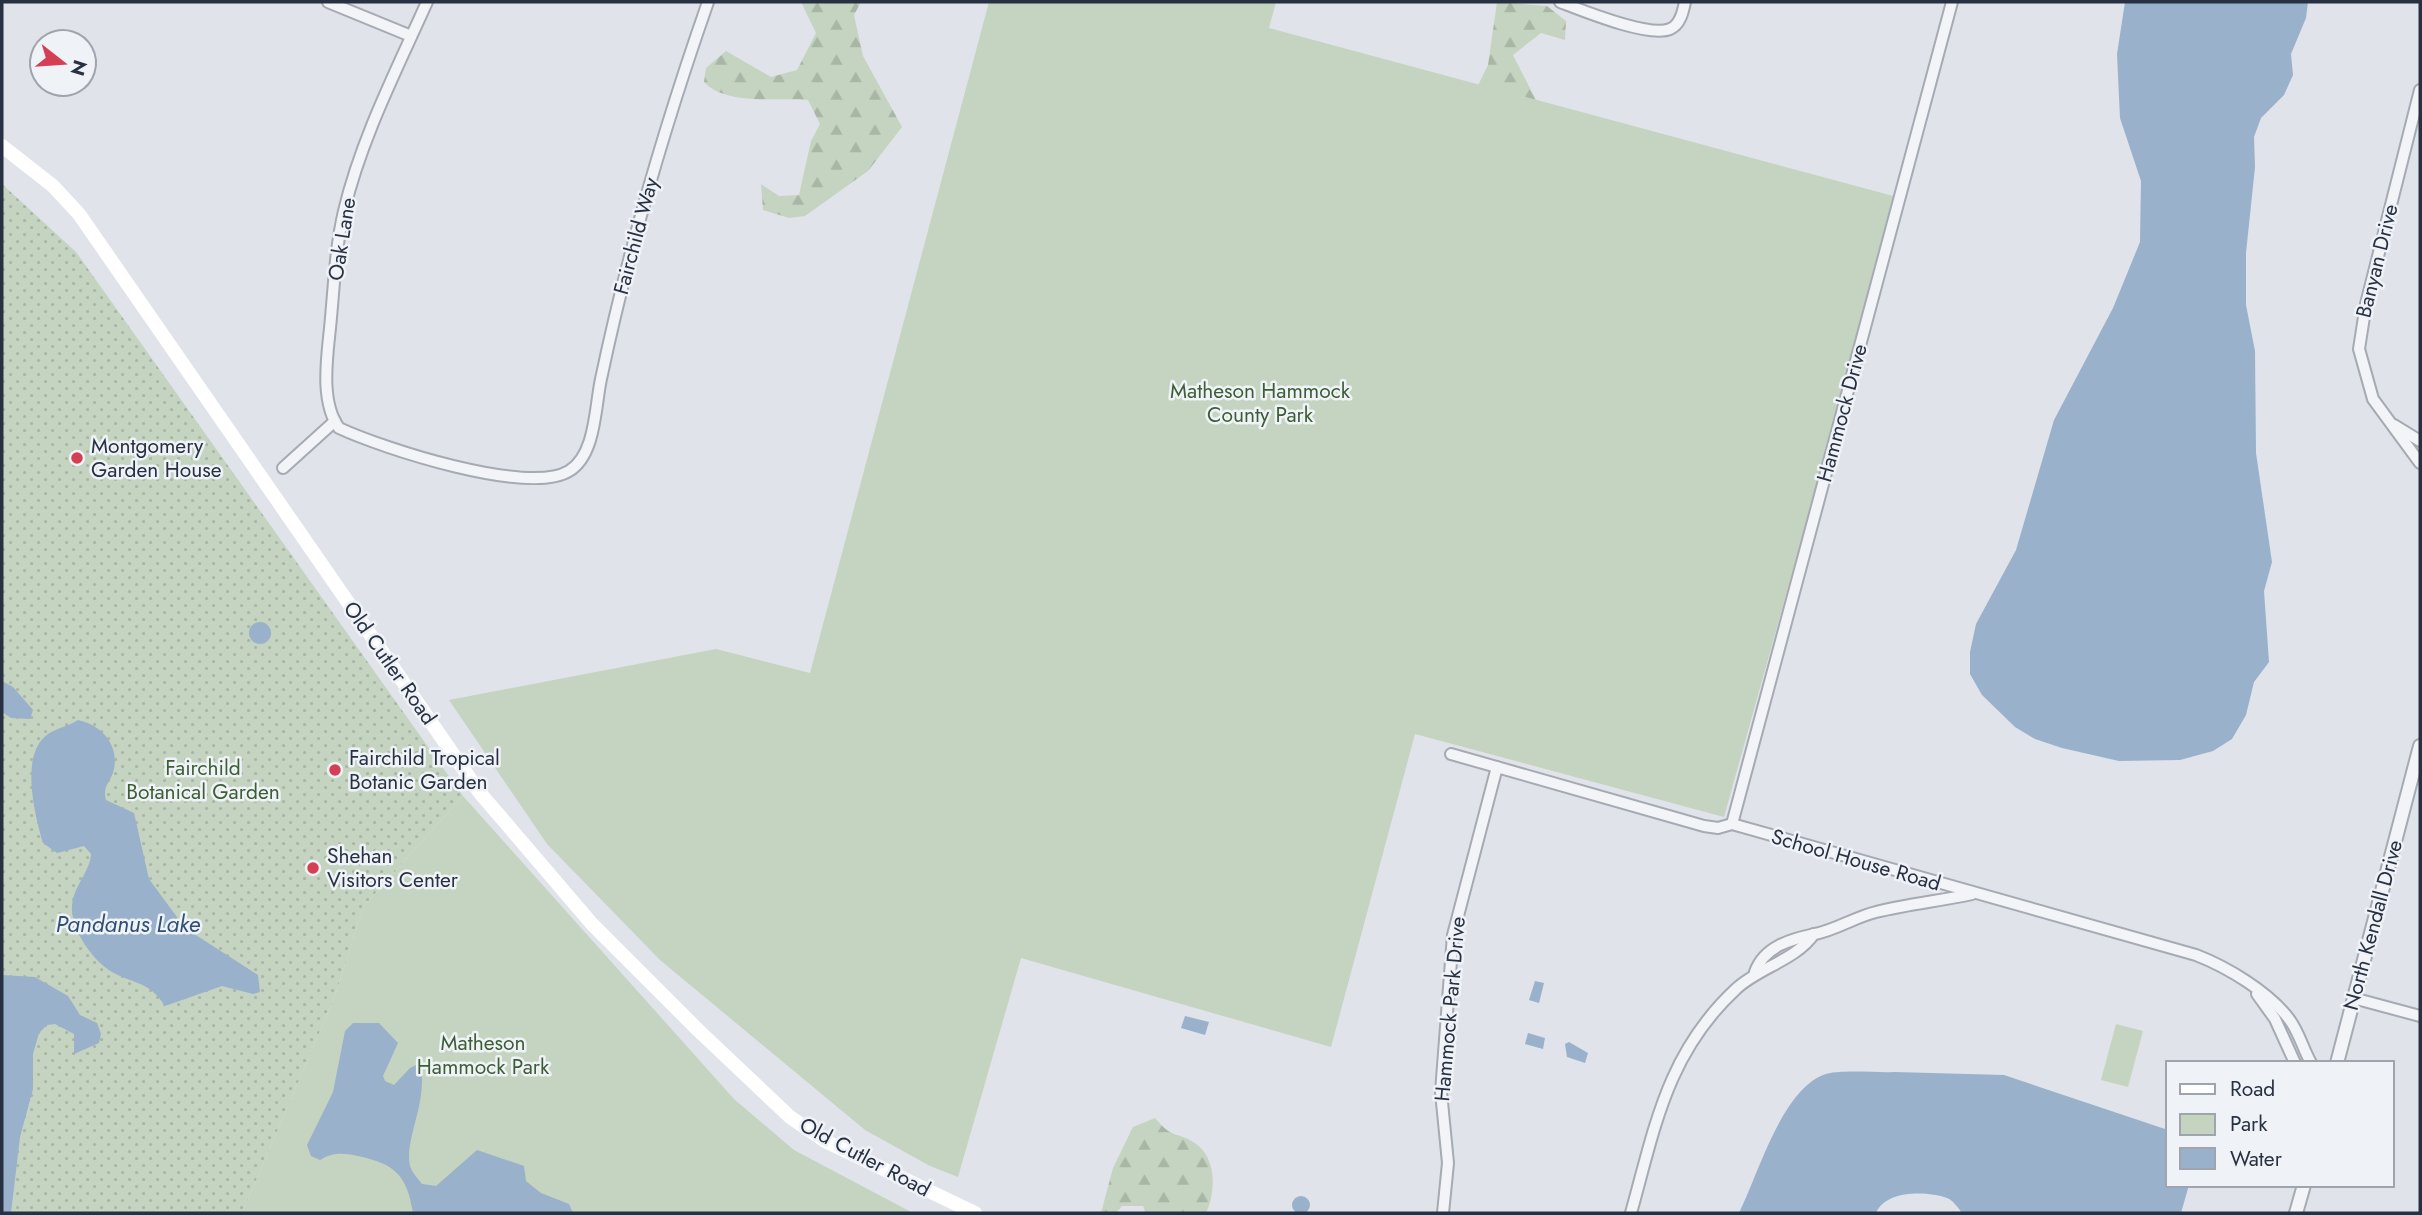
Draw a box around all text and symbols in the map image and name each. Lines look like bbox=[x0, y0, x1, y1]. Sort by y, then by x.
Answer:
north arrow bbox=[28, 28, 98, 98]
text: N bbox=[64, 57, 94, 79]
street label: Fairchild Way bbox=[606, 173, 666, 298]
street label: Oak Lane bbox=[321, 195, 363, 283]
street label: Banyan Drive bbox=[2348, 201, 2406, 321]
street label: Hammock Drive bbox=[1809, 341, 1875, 485]
park label: Matheson Hammock County Park bbox=[1170, 376, 1351, 430]
place label: Montgomery Garden House bbox=[91, 431, 222, 485]
marker: Montgomery Garden House bbox=[69, 450, 85, 466]
street label: Old Cutler Road bbox=[336, 595, 444, 731]
place label: Fairchild Tropical Botanic Garden bbox=[349, 743, 500, 797]
park label: Fairchild Botanical Garden bbox=[126, 753, 280, 807]
marker: Fairchild Tropical Botanic Garden bbox=[327, 762, 343, 778]
street label: School House Road bbox=[1768, 821, 1944, 899]
street label: North Kendall Drive bbox=[2336, 836, 2410, 1013]
place label: Shehan Visitors Center bbox=[327, 841, 459, 895]
marker: Shehan Visitors Center bbox=[305, 860, 321, 876]
water label: Pandanus Lake bbox=[56, 907, 201, 941]
street label: Hammock Park Drive bbox=[1427, 915, 1473, 1103]
park label: Matheson Hammock Park bbox=[417, 1028, 550, 1082]
legend bbox=[2166, 1061, 2394, 1187]
text: Road bbox=[2230, 1074, 2275, 1104]
text: Park bbox=[2230, 1109, 2268, 1139]
street label: Old Cutler Road bbox=[794, 1110, 936, 1204]
text: Water bbox=[2230, 1144, 2283, 1174]

